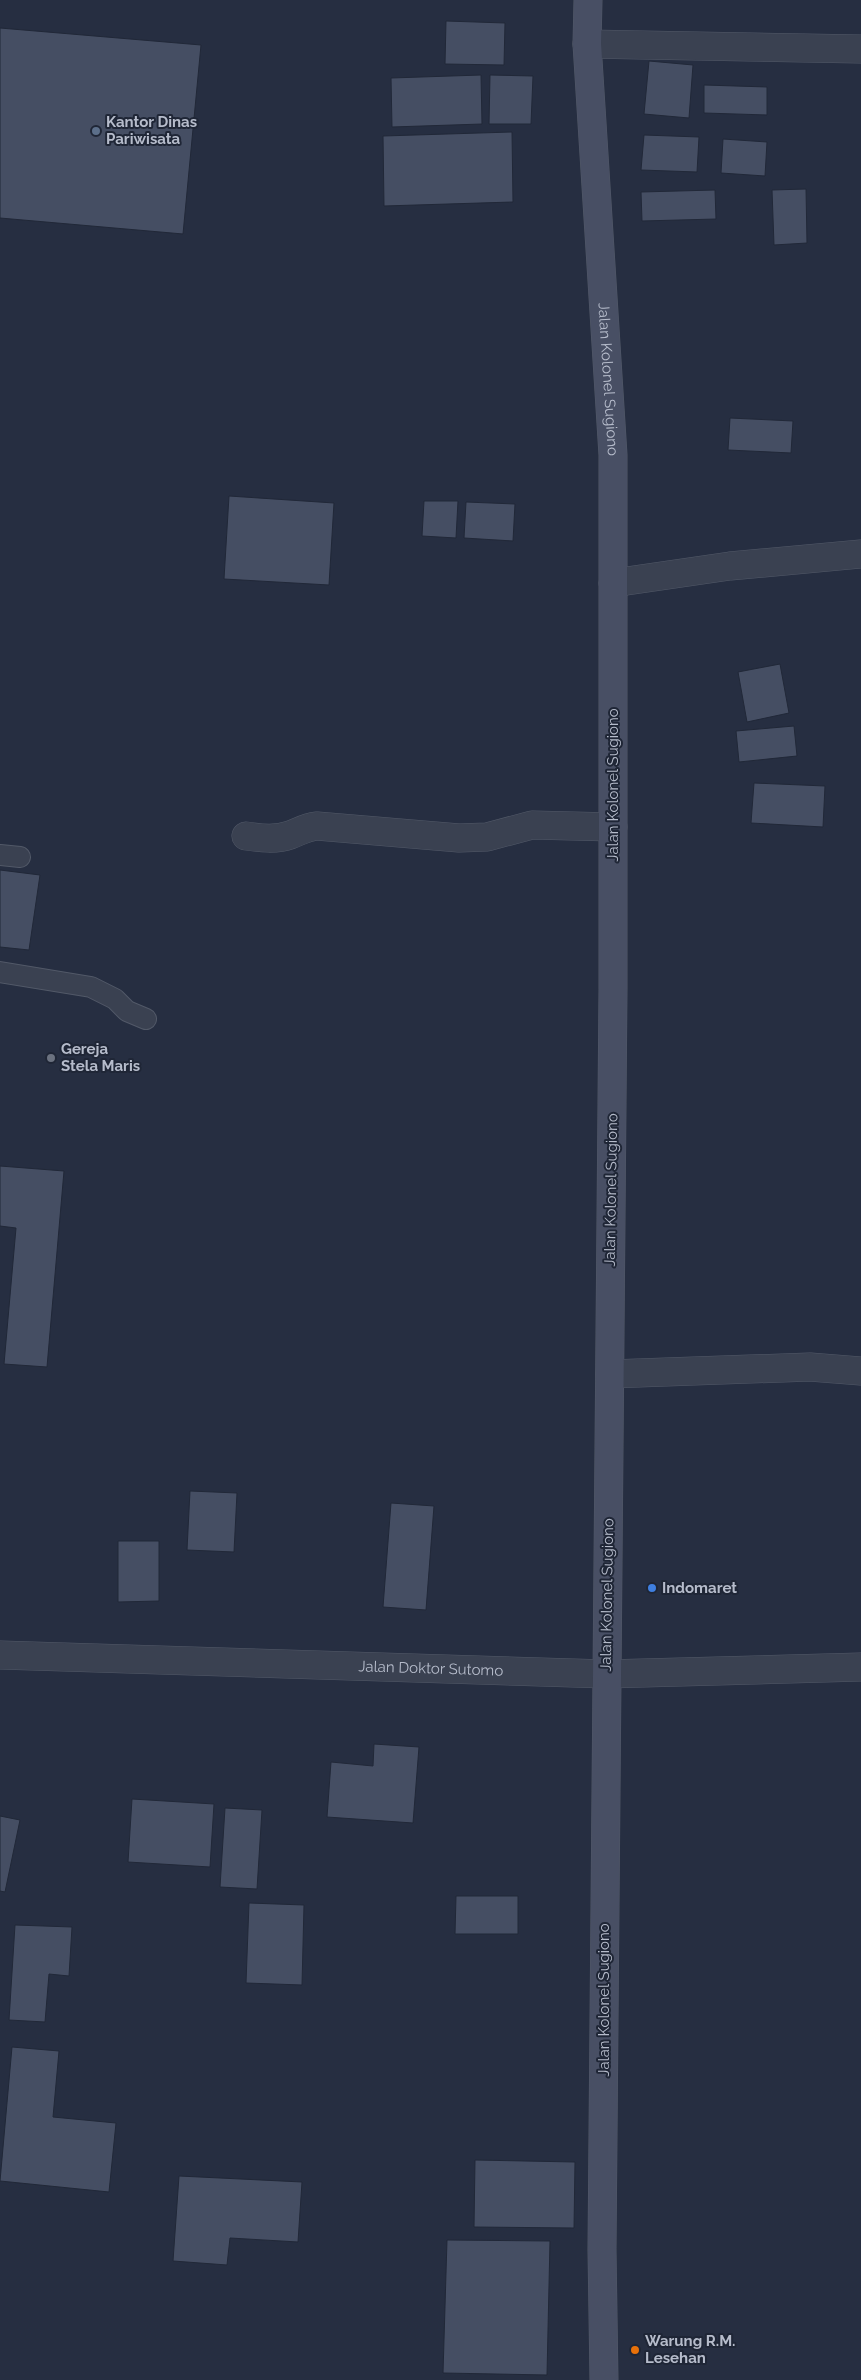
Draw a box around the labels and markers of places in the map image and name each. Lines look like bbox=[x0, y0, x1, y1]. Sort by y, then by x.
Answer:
place label: Kantor Dinas Pariwisata bbox=[106, 113, 197, 148]
marker: Kantor Dinas Pariwisata bbox=[90, 125, 102, 137]
place label: Gereja Stela Maris bbox=[61, 1040, 140, 1075]
marker: Gereja Stela Maris bbox=[45, 1052, 57, 1064]
place label: Indomaret bbox=[662, 1579, 737, 1597]
marker: Indomaret bbox=[646, 1582, 658, 1594]
place label: Warung R.M. Lesehan bbox=[645, 2332, 735, 2367]
marker: Warung R.M. Lesehan bbox=[629, 2344, 641, 2356]

